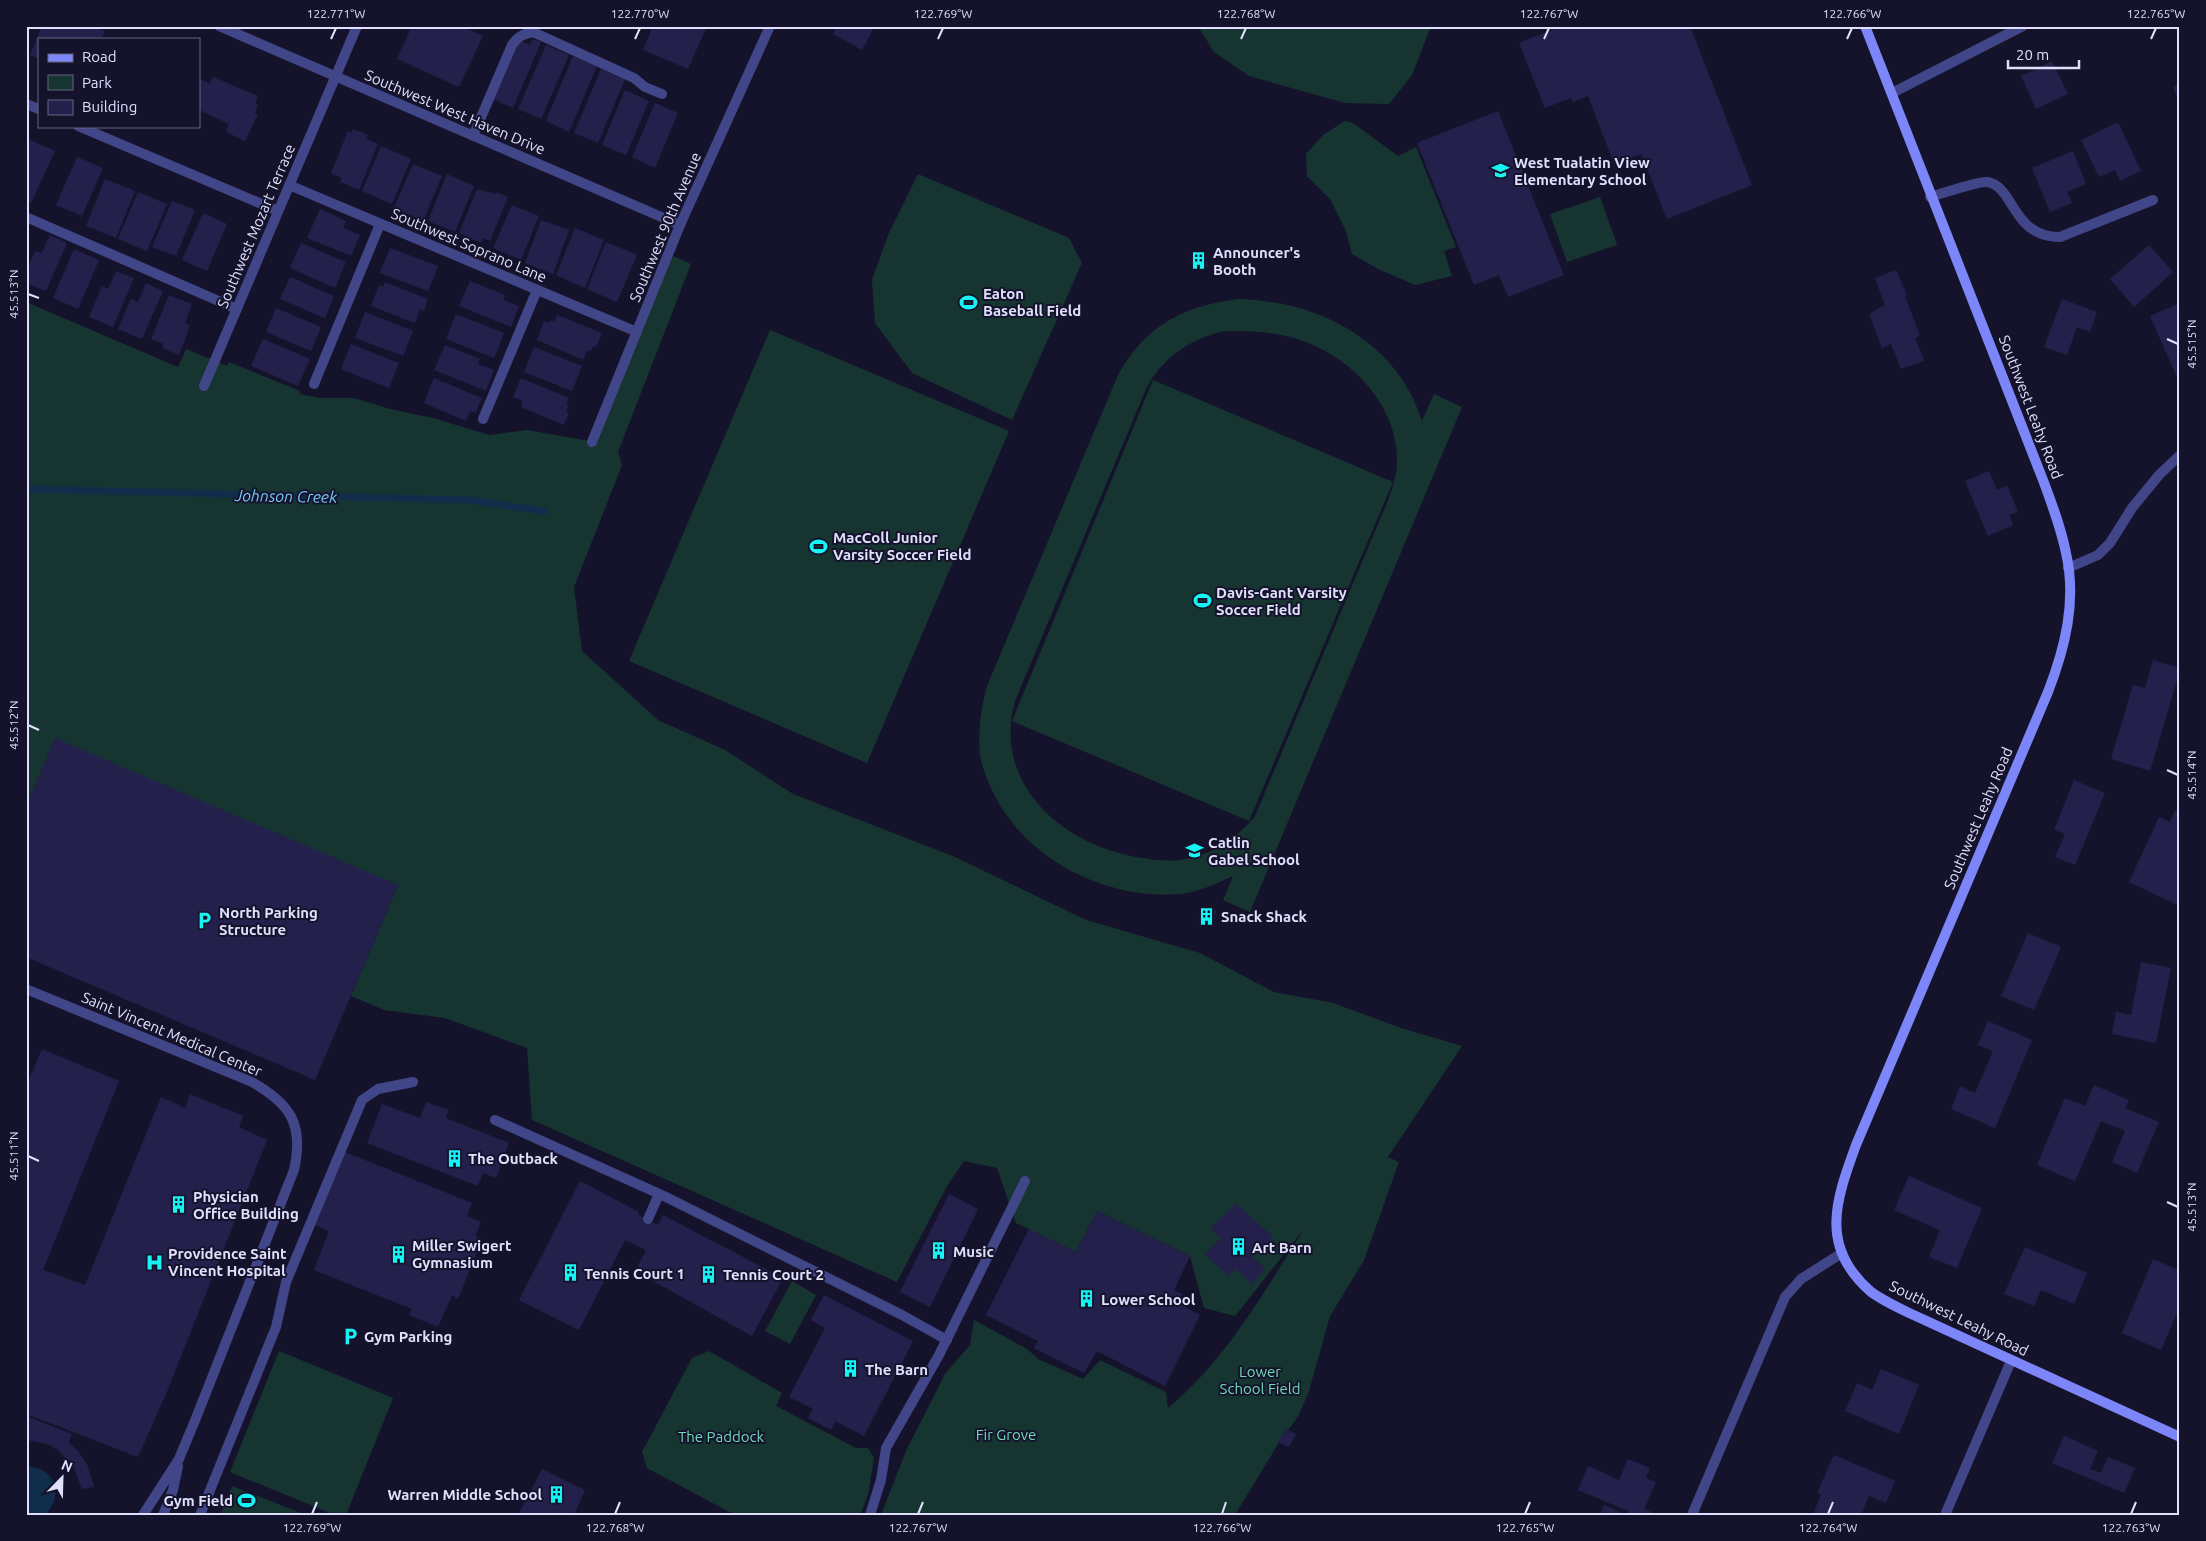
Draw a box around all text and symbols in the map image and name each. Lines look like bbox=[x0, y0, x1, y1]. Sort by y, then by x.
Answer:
text: 122.771°W bbox=[307, 7, 365, 20]
text: 122.770°W bbox=[611, 7, 669, 20]
text: 122.769°W bbox=[914, 7, 972, 20]
text: 122.768°W bbox=[1217, 7, 1275, 20]
text: 122.767°W bbox=[1520, 7, 1578, 20]
text: 122.766°W bbox=[1823, 7, 1881, 20]
text: 122.765°W bbox=[2127, 7, 2185, 20]
legend bbox=[38, 38, 200, 128]
scale bar bbox=[2008, 38, 2080, 70]
text: 20 m bbox=[2016, 46, 2049, 63]
text: Road bbox=[82, 48, 117, 65]
street label: Southwest West Haven Drive bbox=[362, 66, 548, 158]
text: Park bbox=[82, 74, 112, 91]
text: Building bbox=[82, 98, 137, 115]
street label: Southwest Mozart Terrace bbox=[214, 141, 298, 311]
street label: Southwest 90th Avenue bbox=[626, 150, 704, 304]
place label: West Tualatin View Elementary School bbox=[1514, 154, 1650, 188]
school or university icon: West Tualatin View Elementary School bbox=[1490, 161, 1510, 181]
street label: Southwest Soprano Lane bbox=[389, 205, 549, 285]
place label: Announcer's Booth bbox=[1213, 244, 1300, 278]
building icon: Announcer's Booth bbox=[1189, 251, 1209, 271]
text: 45.513°N bbox=[7, 269, 20, 319]
place label: Eaton Baseball Field bbox=[983, 285, 1081, 319]
sports icon: Eaton Baseball Field bbox=[959, 292, 979, 312]
text: 45.515°N bbox=[2185, 319, 2198, 369]
street label: Southwest Leahy Road bbox=[1996, 333, 2066, 481]
water label: Johnson Creek bbox=[234, 486, 338, 506]
place label: MacColl Junior Varsity Soccer Field bbox=[833, 529, 971, 563]
sports icon: MacColl Junior Varsity Soccer Field bbox=[809, 536, 829, 556]
place label: Davis-Gant Varsity Soccer Field bbox=[1216, 584, 1347, 618]
sports icon: Davis-Gant Varsity Soccer Field bbox=[1192, 591, 1212, 611]
text: 45.512°N bbox=[7, 700, 20, 750]
street label: Southwest Leahy Road bbox=[1940, 744, 2016, 892]
text: 45.514°N bbox=[2185, 750, 2198, 800]
place label: Catlin Gabel School bbox=[1208, 834, 1300, 868]
school or university icon: Catlin Gabel School bbox=[1184, 841, 1204, 861]
place label: North Parking Structure bbox=[219, 904, 318, 938]
building icon: Snack Shack bbox=[1197, 906, 1217, 926]
place label: Snack Shack bbox=[1221, 908, 1308, 925]
parking icon: North Parking Structure bbox=[195, 911, 215, 931]
street label: Saint Vincent Medical Center bbox=[79, 988, 265, 1080]
text: 45.511°N bbox=[7, 1131, 20, 1181]
building icon: The Outback bbox=[444, 1148, 464, 1168]
place label: The Outback bbox=[468, 1150, 559, 1167]
text: 45.513°N bbox=[2185, 1182, 2198, 1232]
place label: Physician Office Building bbox=[193, 1188, 299, 1222]
building icon: Physician Office Building bbox=[169, 1195, 189, 1215]
place label: Miller Swigert Gymnasium bbox=[412, 1237, 512, 1271]
building icon: Art Barn bbox=[1228, 1237, 1248, 1257]
place label: Art Barn bbox=[1252, 1239, 1312, 1256]
building icon: Music bbox=[929, 1241, 949, 1261]
place label: Music bbox=[953, 1243, 994, 1260]
building icon: Miller Swigert Gymnasium bbox=[388, 1244, 408, 1264]
place label: Providence Saint Vincent Hospital bbox=[168, 1245, 287, 1279]
hospital icon: Providence Saint Vincent Hospital bbox=[144, 1252, 164, 1272]
building icon: Tennis Court 1 bbox=[560, 1263, 580, 1283]
building icon: Tennis Court 2 bbox=[699, 1264, 719, 1284]
place label: Tennis Court 1 bbox=[584, 1265, 685, 1282]
place label: Tennis Court 2 bbox=[723, 1266, 824, 1283]
street label: Southwest Leahy Road bbox=[1887, 1277, 2031, 1359]
building icon: Lower School bbox=[1077, 1289, 1097, 1309]
place label: Lower School bbox=[1101, 1291, 1196, 1308]
parking icon: Gym Parking bbox=[340, 1326, 360, 1346]
place label: Gym Parking bbox=[364, 1328, 452, 1345]
building icon: The Barn bbox=[841, 1359, 861, 1379]
place label: The Barn bbox=[865, 1361, 928, 1378]
park label: Lower School Field bbox=[1220, 1363, 1300, 1397]
park label: Fir Grove bbox=[976, 1426, 1036, 1443]
park label: The Paddock bbox=[678, 1428, 764, 1445]
north arrow bbox=[38, 1454, 88, 1504]
text: N bbox=[59, 1457, 75, 1475]
building icon: Warren Middle School bbox=[546, 1484, 566, 1504]
place label: Warren Middle School bbox=[387, 1486, 542, 1503]
sports icon: Gym Field bbox=[237, 1490, 257, 1510]
place label: Gym Field bbox=[164, 1492, 233, 1509]
text: 122.769°W bbox=[283, 1521, 341, 1534]
text: 122.768°W bbox=[586, 1521, 644, 1534]
text: 122.767°W bbox=[889, 1521, 947, 1534]
text: 122.766°W bbox=[1193, 1521, 1251, 1534]
text: 122.765°W bbox=[1496, 1521, 1554, 1534]
text: 122.764°W bbox=[1799, 1521, 1857, 1534]
text: 122.763°W bbox=[2102, 1521, 2160, 1534]

